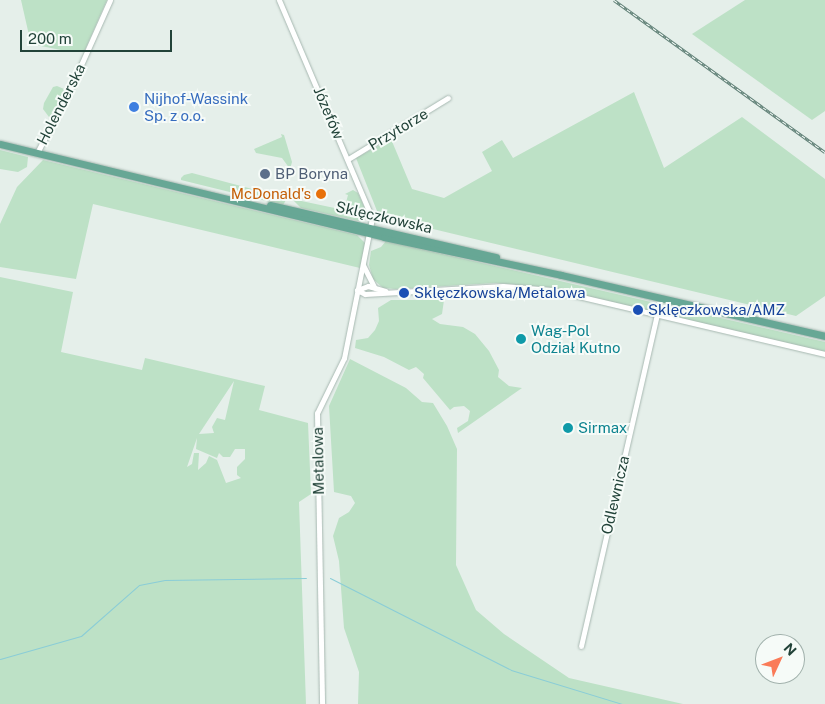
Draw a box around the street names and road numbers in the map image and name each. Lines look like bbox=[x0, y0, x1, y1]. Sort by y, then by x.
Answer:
street label: Holenderska bbox=[33, 60, 89, 148]
street label: Józefów bbox=[310, 84, 348, 142]
street label: Przytorze bbox=[365, 104, 431, 154]
street label: Sklęczkowska bbox=[334, 197, 434, 237]
street label: Metalowa bbox=[308, 427, 328, 495]
street label: Odlewnicza bbox=[597, 454, 633, 536]

